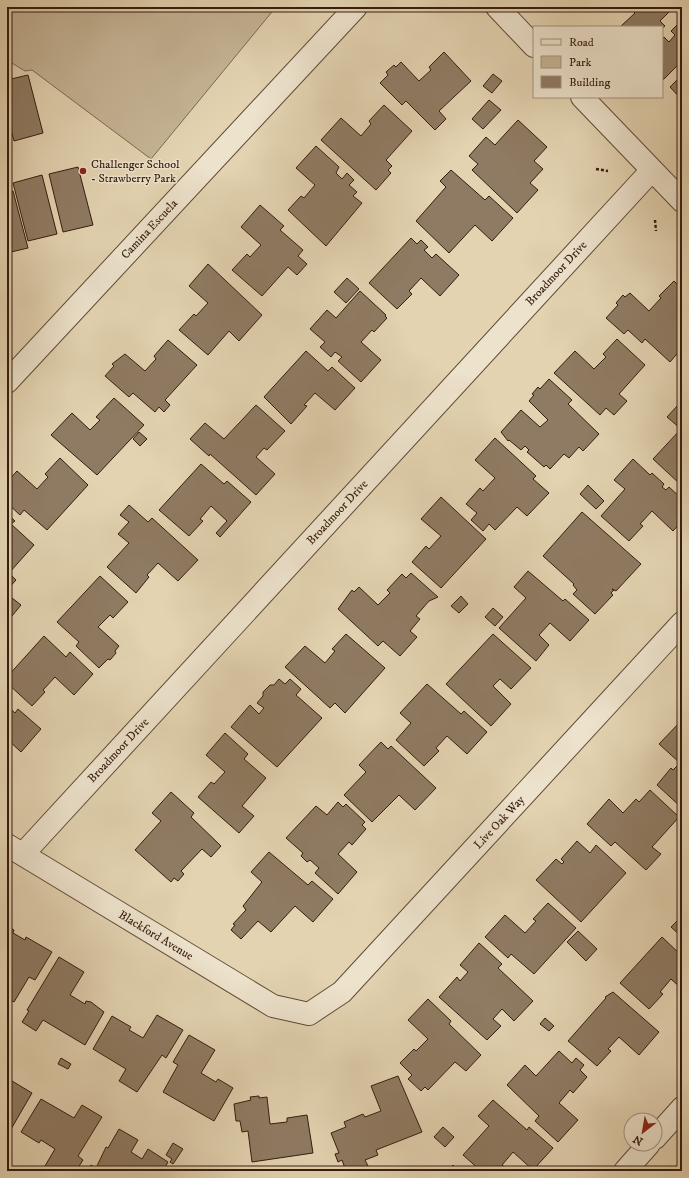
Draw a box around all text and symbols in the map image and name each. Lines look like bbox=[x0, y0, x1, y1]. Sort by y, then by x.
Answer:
legend bbox=[533, 26, 663, 98]
text: Road bbox=[569, 35, 594, 50]
text: Park bbox=[569, 55, 591, 70]
text: Building bbox=[569, 75, 610, 90]
place label: Challenger School - Strawberry Park bbox=[91, 157, 180, 186]
marker: Challenger School - Strawberry Park bbox=[78, 166, 88, 176]
street label: Camina Escuela bbox=[118, 196, 181, 262]
street label: Broadmoor Drive bbox=[522, 238, 590, 309]
street label: Broadmoor Drive bbox=[303, 477, 371, 548]
street label: Broadmoor Drive bbox=[84, 715, 152, 786]
street label: Live Oak Way bbox=[471, 792, 528, 852]
street label: Blackford Avenue bbox=[116, 907, 196, 964]
north arrow bbox=[623, 1112, 663, 1152]
text: N bbox=[631, 1131, 646, 1148]

